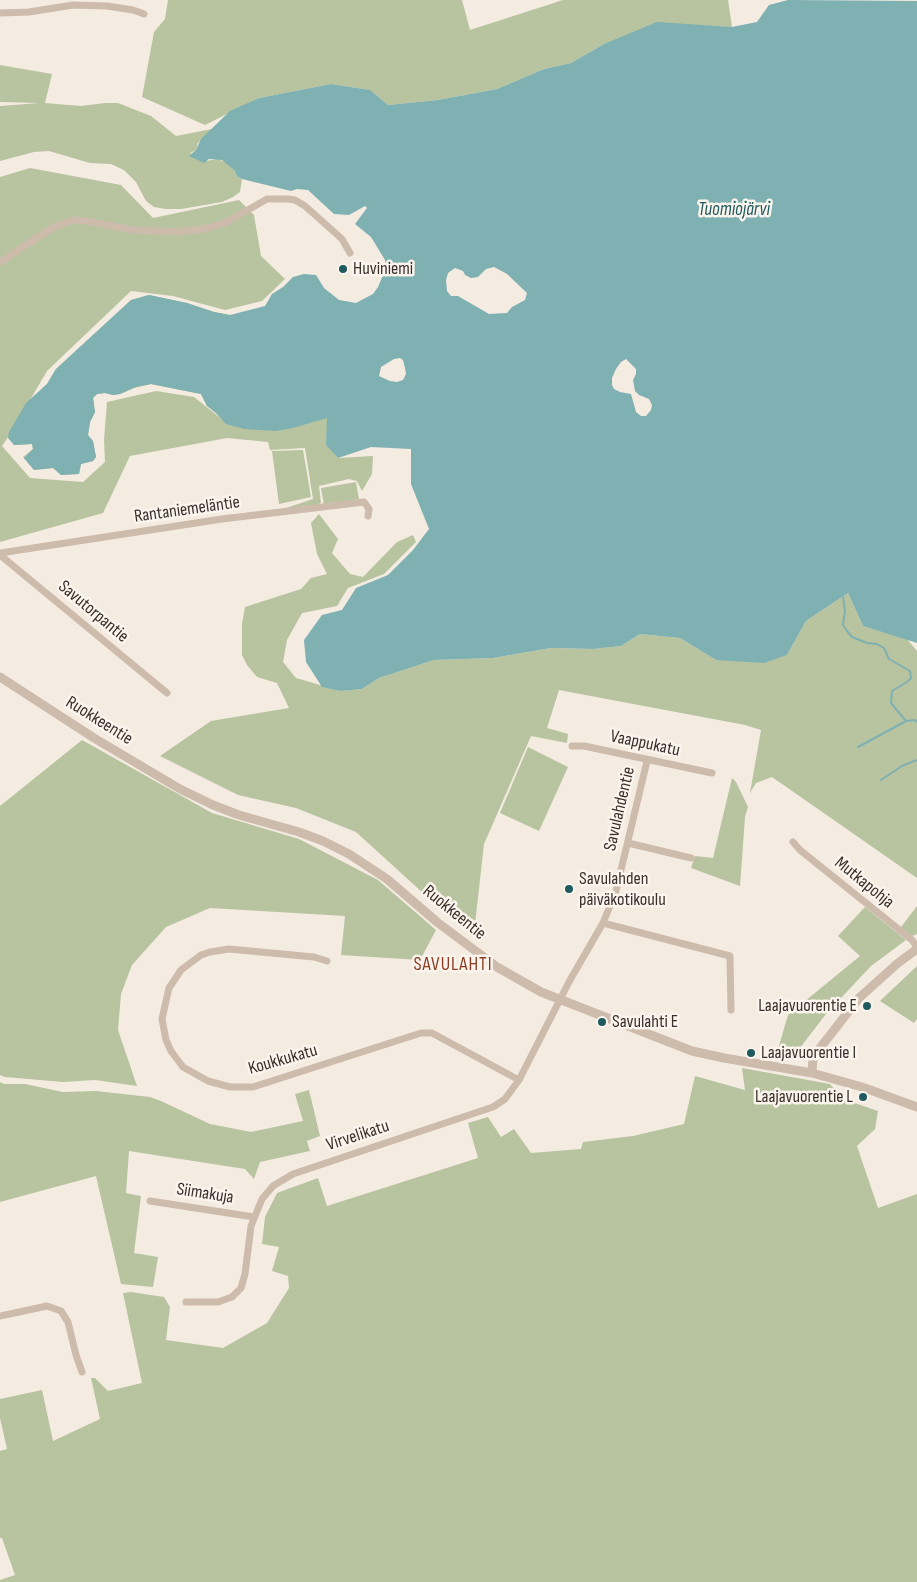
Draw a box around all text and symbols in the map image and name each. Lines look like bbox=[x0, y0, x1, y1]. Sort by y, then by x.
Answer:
water label: Tuomiojärvi bbox=[698, 199, 770, 221]
place label: Huviniemi bbox=[353, 258, 413, 280]
marker: Huviniemi bbox=[337, 263, 349, 275]
street label: Rantaniemeläntie bbox=[133, 492, 241, 528]
street label: Savutorpantie bbox=[53, 576, 133, 648]
street label: Ruokkeentie bbox=[61, 692, 137, 750]
street label: Vaappukatu bbox=[608, 726, 682, 762]
street label: Savulahdentie bbox=[600, 765, 640, 853]
street label: Mutkapohja bbox=[830, 852, 898, 914]
place label: Savulahden päiväkotikoulu bbox=[579, 868, 666, 911]
street label: Ruokkeentie bbox=[418, 881, 490, 945]
marker: Savulahden päiväkotikoulu bbox=[563, 883, 575, 895]
district label: SAVULAHTI bbox=[412, 954, 494, 976]
place label: Laajavuorentie E bbox=[758, 995, 857, 1017]
marker: Laajavuorentie E bbox=[861, 1000, 873, 1012]
place label: Savulahti E bbox=[612, 1011, 678, 1033]
marker: Savulahti E bbox=[596, 1016, 608, 1028]
street label: Koukkukatu bbox=[246, 1040, 320, 1080]
place label: Laajavuorentie I bbox=[761, 1042, 856, 1064]
marker: Laajavuorentie I bbox=[745, 1047, 757, 1059]
place label: Laajavuorentie L bbox=[755, 1086, 853, 1108]
marker: Laajavuorentie L bbox=[857, 1091, 869, 1103]
street label: Virvelikatu bbox=[324, 1116, 392, 1156]
street label: Siimakuja bbox=[175, 1179, 235, 1209]

